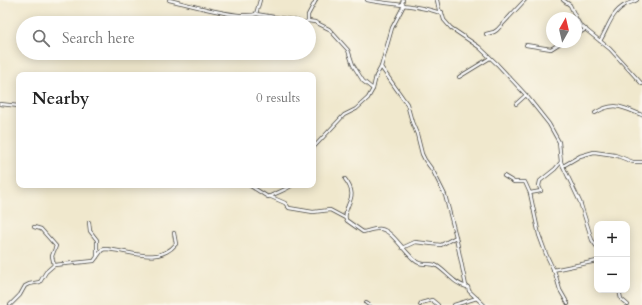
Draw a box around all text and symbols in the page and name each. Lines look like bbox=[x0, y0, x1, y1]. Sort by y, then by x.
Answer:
north arrow bbox=[546, 12, 582, 48]
search box bbox=[16, 16, 316, 60]
icon: search bbox=[30, 27, 52, 49]
text: Search here bbox=[62, 28, 135, 48]
text: Nearby bbox=[32, 87, 89, 110]
text: 0 results bbox=[256, 89, 300, 107]
map controls bbox=[594, 221, 630, 293]
button: + bbox=[594, 221, 630, 257]
button: − bbox=[594, 257, 630, 293]

